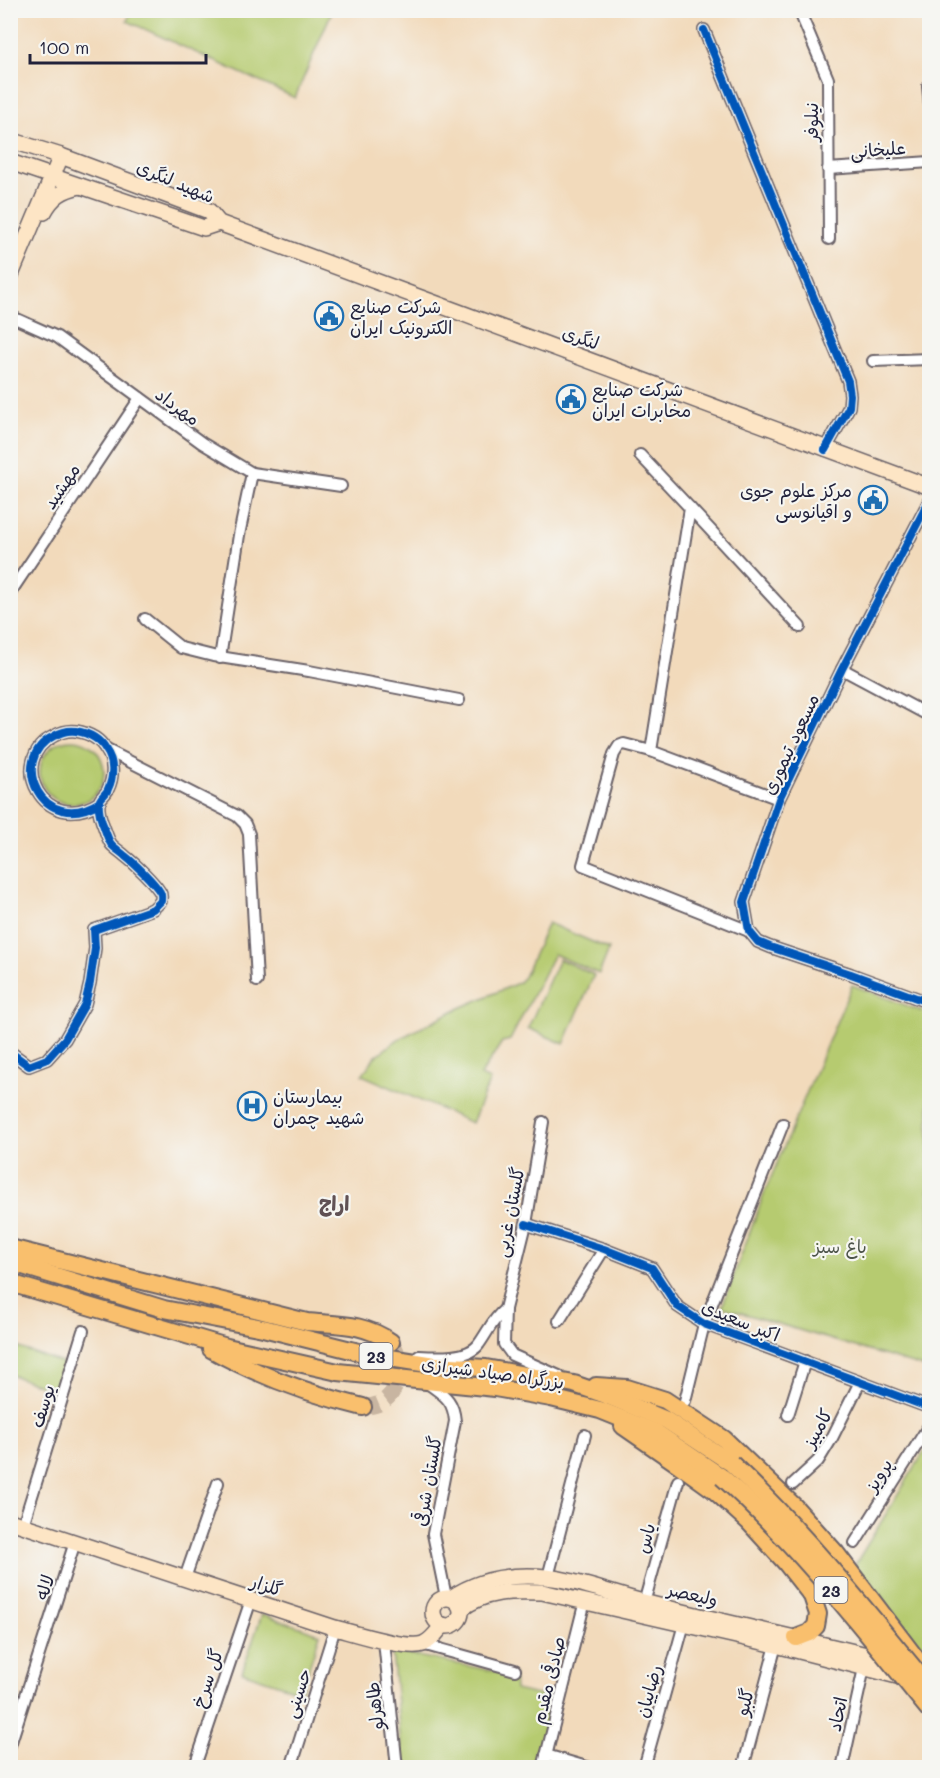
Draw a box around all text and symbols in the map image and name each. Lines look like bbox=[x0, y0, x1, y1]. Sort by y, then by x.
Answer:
scale bar bbox=[30, 27, 206, 65]
text: 100 m bbox=[39, 35, 89, 59]
street label: نیلوفر bbox=[799, 102, 824, 144]
street label: علیخانی bbox=[849, 135, 907, 163]
street label: شهید لنگری bbox=[133, 154, 219, 208]
place label: شرکت صنایع الکترونیک ایران bbox=[350, 294, 452, 339]
public building icon: شرکت صنایع الکترونیک ایران bbox=[313, 300, 345, 332]
street label: لنگری bbox=[559, 319, 603, 355]
place label: شرکت صنایع مخابرات ایران bbox=[592, 377, 691, 422]
street label: مهرداد bbox=[151, 382, 205, 430]
public building icon: شرکت صنایع مخابرات ایران bbox=[555, 383, 587, 415]
street label: مهشید bbox=[37, 458, 85, 514]
place label: مرکز علوم جوی و اقیانوسی bbox=[740, 478, 852, 523]
public building icon: مرکز علوم جوی و اقیانوسی bbox=[857, 484, 889, 516]
street label: مسعود تیموری bbox=[756, 690, 825, 799]
place label: بیمارستان شهید چمران bbox=[273, 1084, 365, 1130]
hospital icon: بیمارستان شهید چمران bbox=[236, 1090, 268, 1122]
street label: گلستان غربی bbox=[488, 1165, 530, 1259]
district label: اراج bbox=[319, 1190, 349, 1217]
park label: باغ سبز bbox=[811, 1234, 867, 1259]
street label: اکبر سعیدی bbox=[698, 1293, 784, 1347]
road number: 23 bbox=[360, 1343, 392, 1369]
street label: بزرگراه صیاد شیرازی bbox=[420, 1350, 566, 1394]
street label: یوسف bbox=[24, 1382, 60, 1430]
street label: کامبیز bbox=[795, 1404, 838, 1454]
street label: گلستان شرقی bbox=[407, 1434, 447, 1528]
street label: پرویز bbox=[858, 1454, 898, 1498]
street label: یاس bbox=[629, 1520, 661, 1556]
street label: گلزار bbox=[246, 1568, 286, 1601]
street label: لاله bbox=[29, 1571, 59, 1603]
street label: ولیعصر bbox=[664, 1576, 720, 1611]
road number: 23 bbox=[814, 1577, 848, 1603]
street label: صادقی مقدم bbox=[526, 1634, 573, 1727]
street label: گل سرخ bbox=[186, 1645, 229, 1711]
street label: رضاییان bbox=[629, 1662, 667, 1720]
street label: حسینی bbox=[278, 1665, 316, 1721]
street label: طاهرلو bbox=[360, 1681, 389, 1732]
street label: گلبو bbox=[729, 1685, 759, 1719]
street label: اتحاد bbox=[822, 1694, 852, 1734]

